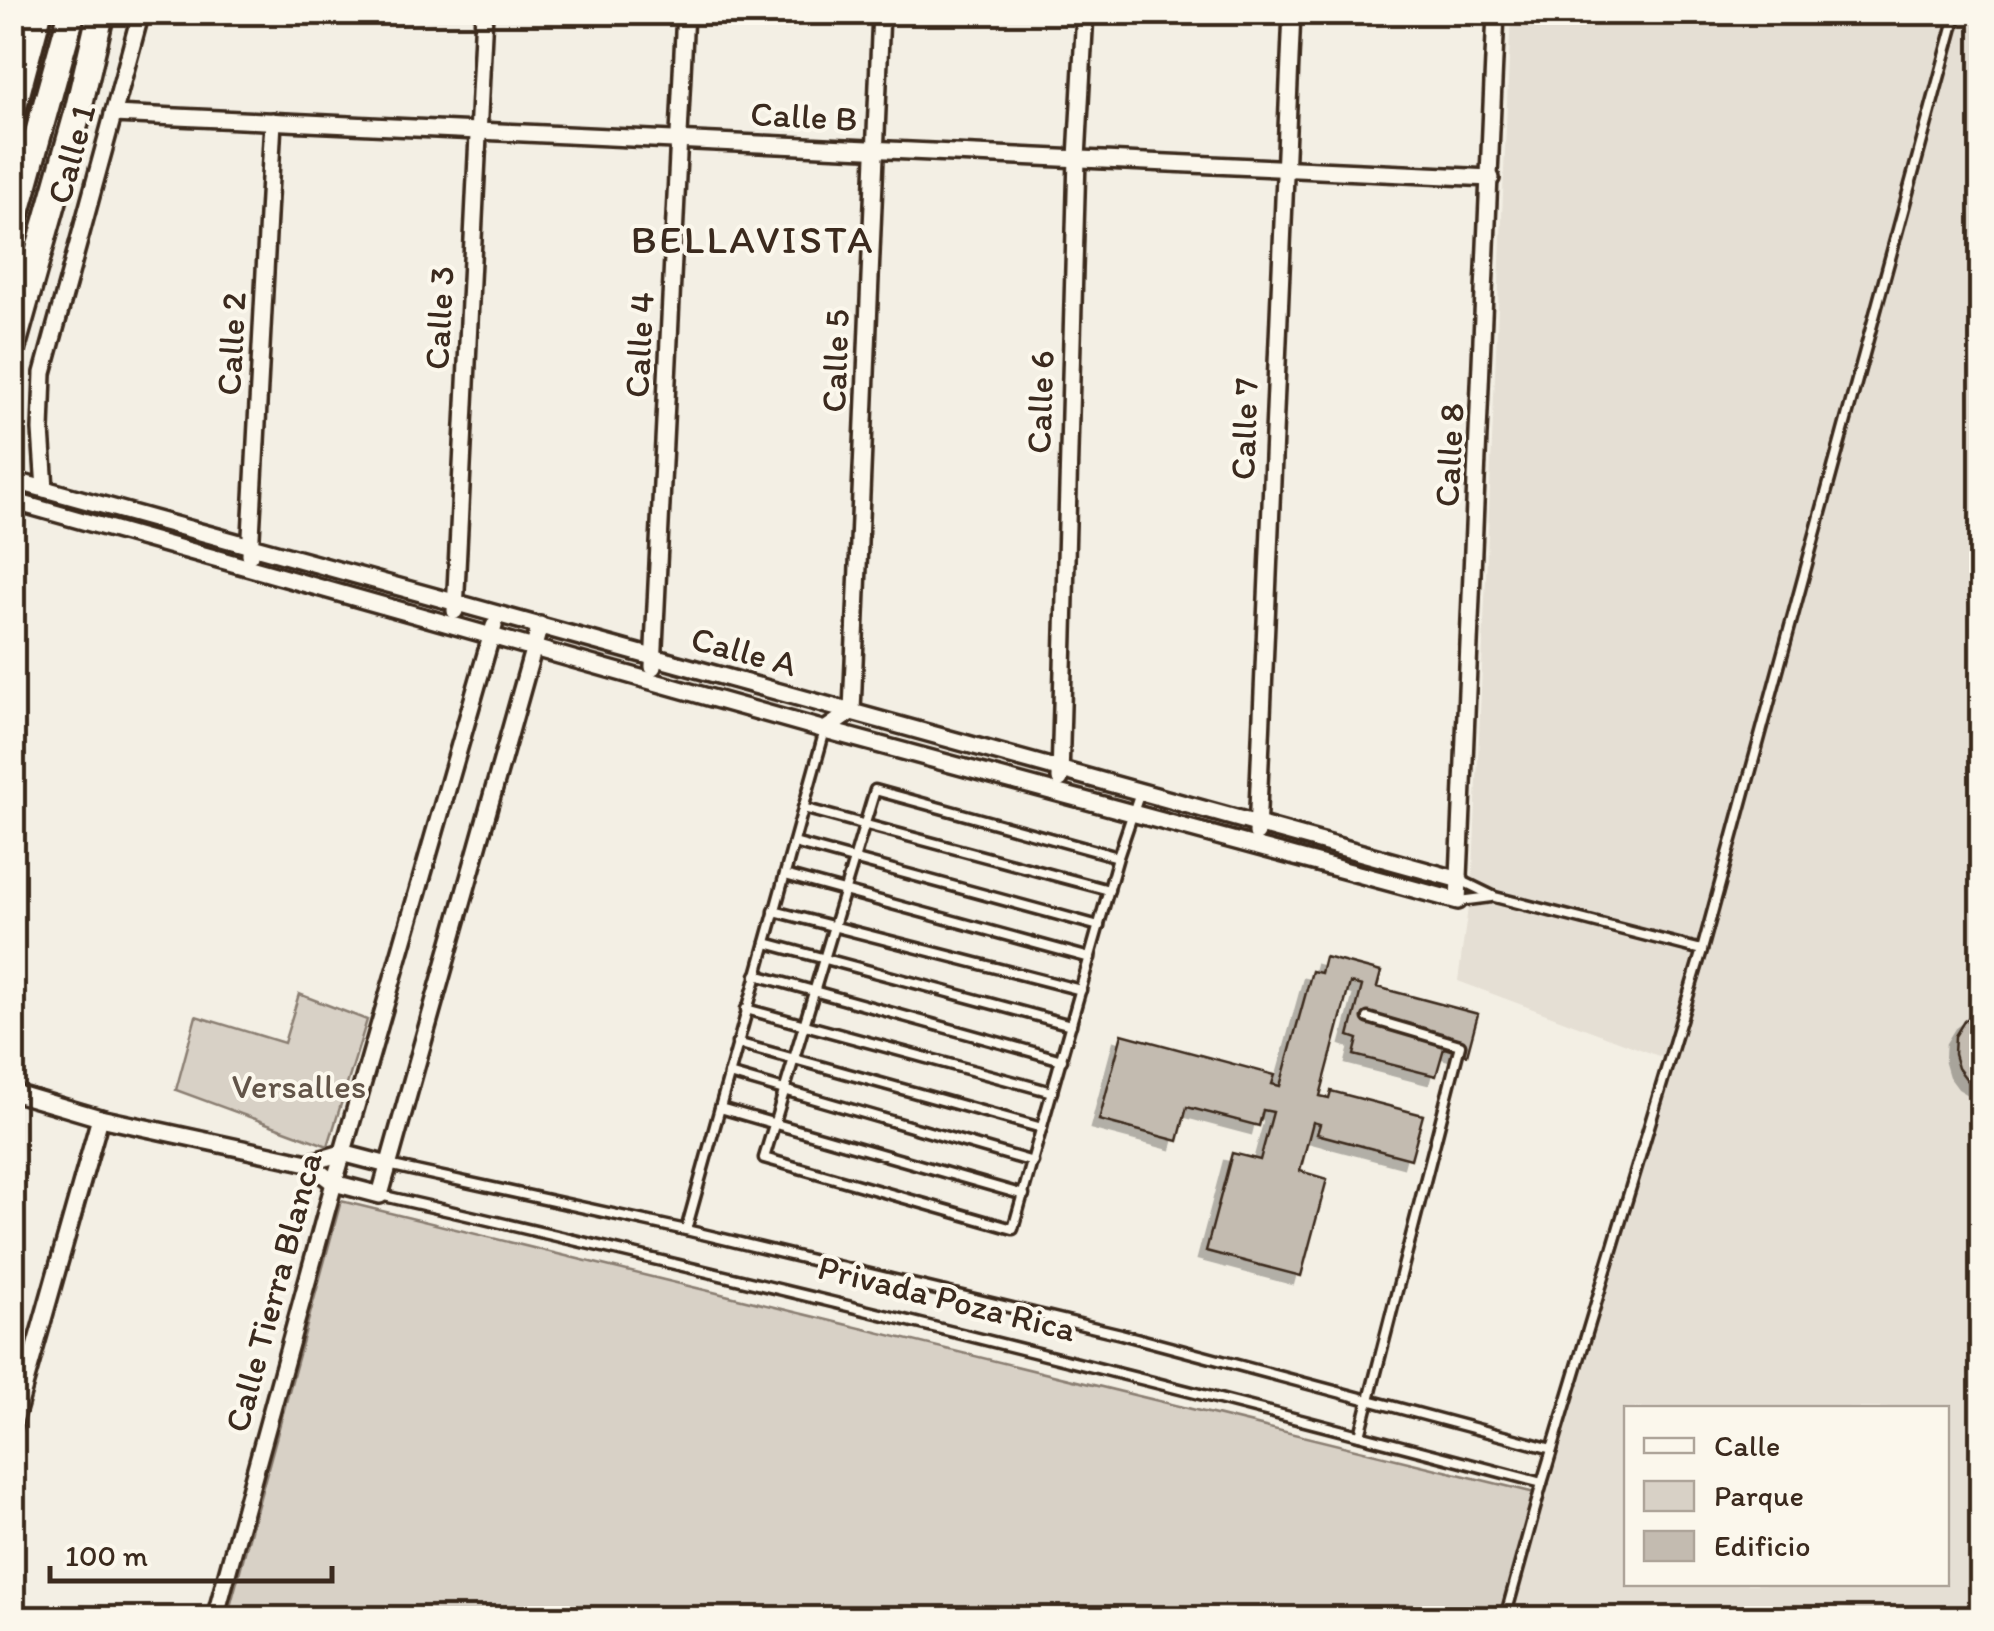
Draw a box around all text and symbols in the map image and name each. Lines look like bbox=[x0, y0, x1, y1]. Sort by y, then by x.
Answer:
street label: Calle B bbox=[749, 92, 859, 140]
street label: Calle 1 bbox=[38, 100, 104, 208]
district label: BELLAVISTA bbox=[631, 215, 875, 263]
street label: Calle 3 bbox=[415, 265, 463, 371]
street label: Calle 2 bbox=[207, 291, 255, 397]
street label: Calle 4 bbox=[615, 291, 663, 399]
street label: Calle 5 bbox=[812, 309, 858, 413]
street label: Calle 6 bbox=[1017, 350, 1063, 454]
street label: Calle 7 bbox=[1221, 377, 1267, 481]
street label: Calle 8 bbox=[1425, 402, 1473, 508]
street label: Calle A bbox=[687, 617, 801, 685]
park label: Versalles bbox=[232, 1065, 366, 1107]
street label: Calle Tierra Blanca bbox=[215, 1147, 331, 1437]
street label: Privada Poza Rica bbox=[814, 1246, 1080, 1350]
legend bbox=[1624, 1406, 1949, 1586]
text: Calle bbox=[1714, 1427, 1780, 1464]
text: Parque bbox=[1714, 1477, 1804, 1514]
scale bar bbox=[50, 1521, 332, 1583]
text: Edificio bbox=[1714, 1527, 1810, 1564]
text: 100 m bbox=[65, 1537, 148, 1574]

